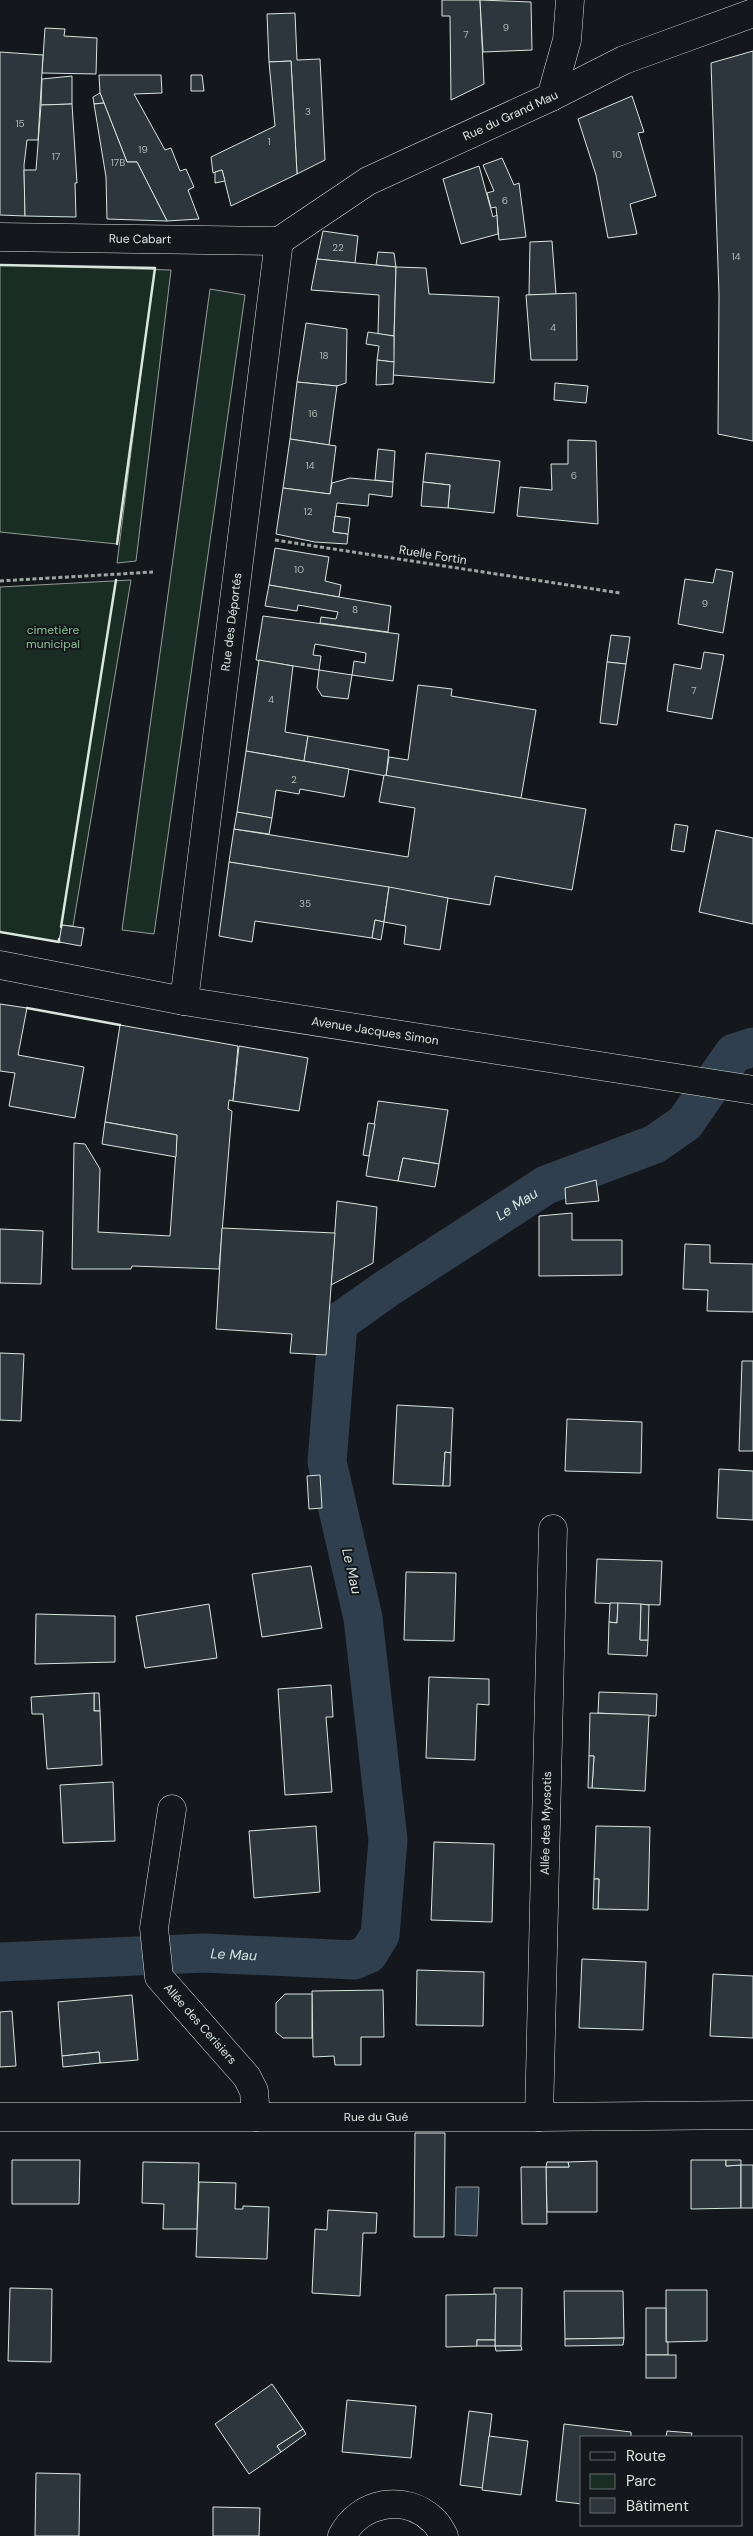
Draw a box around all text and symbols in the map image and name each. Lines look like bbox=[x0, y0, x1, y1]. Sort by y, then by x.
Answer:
house number: 9 bbox=[503, 21, 509, 34]
house number: 7 bbox=[463, 28, 469, 41]
street label: Rue du Grand Mau bbox=[460, 87, 561, 144]
house number: 3 bbox=[305, 105, 311, 118]
house number: 15 bbox=[15, 117, 25, 130]
house number: 1 bbox=[267, 135, 271, 148]
house number: 19 bbox=[138, 143, 148, 156]
house number: 10 bbox=[612, 148, 622, 161]
house number: 17 bbox=[52, 150, 60, 163]
house number: 17B bbox=[111, 156, 125, 169]
house number: 6 bbox=[502, 194, 508, 207]
street label: Rue Cabart bbox=[109, 231, 172, 247]
house number: 22 bbox=[332, 241, 344, 254]
house number: 14 bbox=[731, 250, 741, 263]
house number: 4 bbox=[550, 321, 556, 334]
house number: 18 bbox=[319, 349, 329, 362]
house number: 16 bbox=[308, 407, 318, 420]
house number: 14 bbox=[305, 459, 315, 472]
house number: 6 bbox=[571, 469, 577, 482]
house number: 12 bbox=[304, 505, 313, 518]
street label: Ruelle Fortin bbox=[398, 542, 468, 568]
house number: 10 bbox=[294, 563, 304, 576]
street label: Rue des Déportés bbox=[217, 572, 245, 672]
house number: 9 bbox=[702, 597, 708, 610]
house number: 8 bbox=[352, 603, 358, 616]
park label: cimetière municipal bbox=[26, 622, 80, 652]
house number: 7 bbox=[691, 684, 697, 697]
house number: 4 bbox=[268, 693, 274, 706]
house number: 2 bbox=[291, 773, 297, 786]
house number: 35 bbox=[299, 897, 311, 910]
street label: Avenue Jacques Simon bbox=[310, 1013, 440, 1049]
water label: Le Mau bbox=[492, 1184, 541, 1224]
water label: Le Mau bbox=[338, 1546, 366, 1596]
street label: Allée des Myosotis bbox=[537, 1771, 555, 1875]
water label: Le Mau bbox=[210, 1944, 257, 1964]
street label: Allée des Cerisiers bbox=[160, 1980, 240, 2068]
street label: Rue du Gué bbox=[344, 2109, 408, 2125]
legend bbox=[580, 2436, 743, 2526]
text: Route bbox=[626, 2446, 666, 2466]
text: Parc bbox=[626, 2471, 656, 2491]
text: Bâtiment bbox=[626, 2496, 689, 2516]

